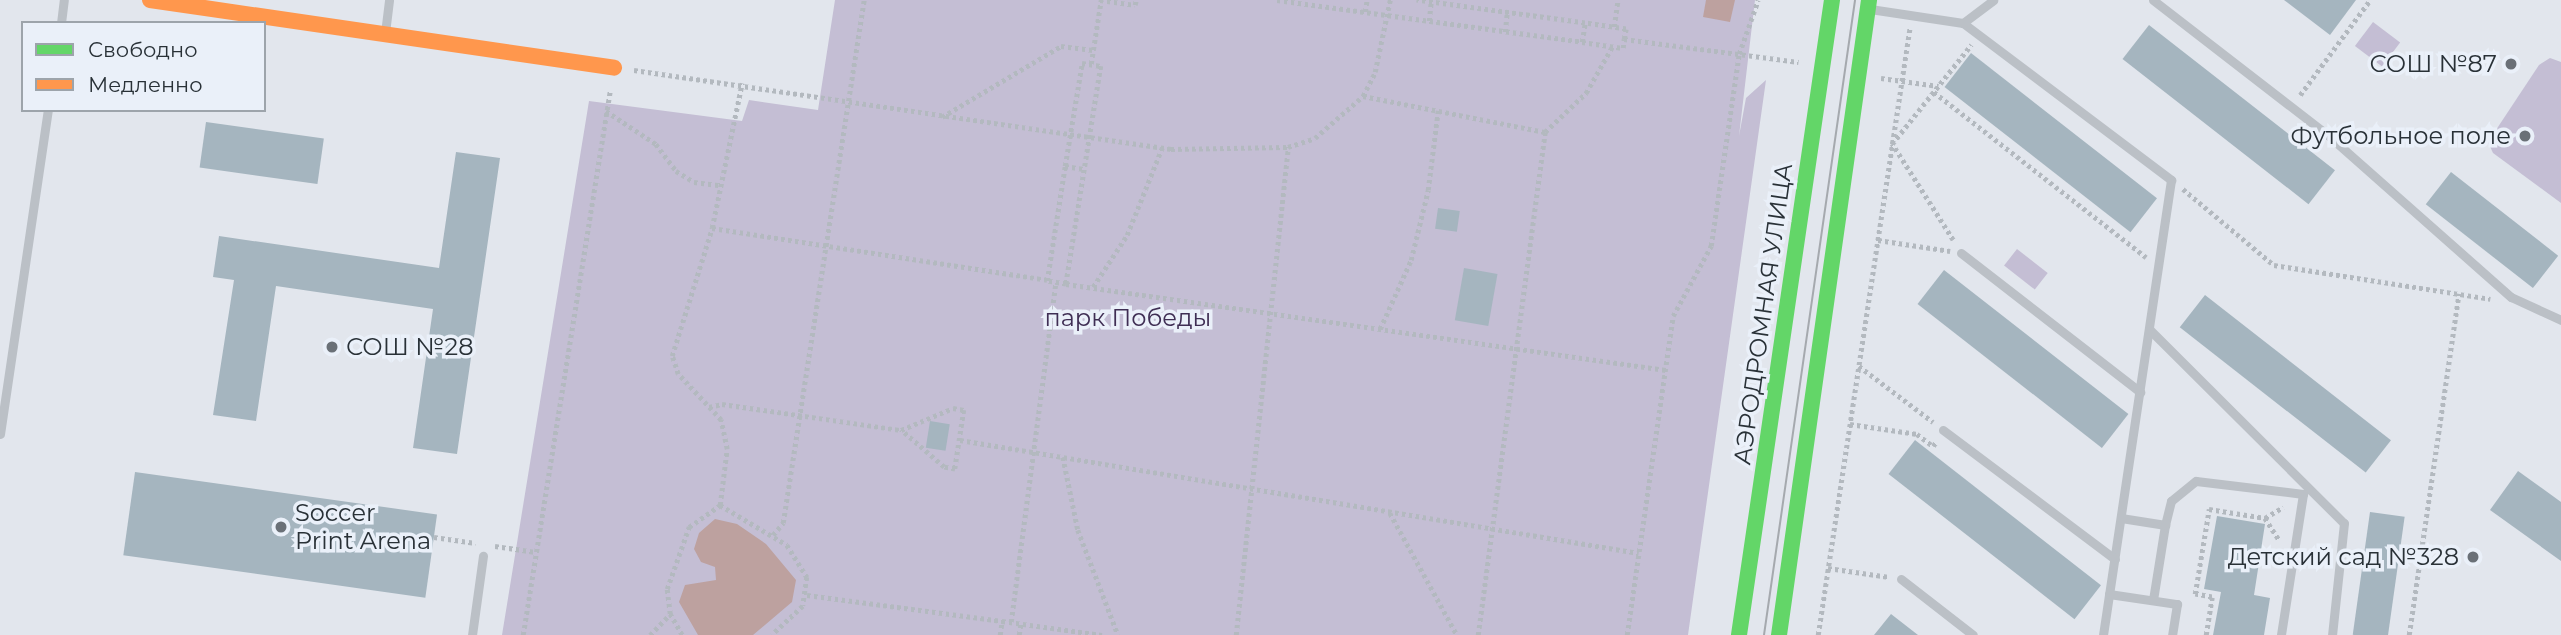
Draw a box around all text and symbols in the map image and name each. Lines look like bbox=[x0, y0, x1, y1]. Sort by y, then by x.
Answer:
legend bbox=[21, 21, 266, 112]
text: Свободно bbox=[88, 37, 198, 62]
place label: СОШ №87 bbox=[2369, 50, 2497, 78]
marker: СОШ №87 bbox=[2503, 56, 2519, 72]
text: Медленно bbox=[88, 72, 203, 97]
place label: Футбольное поле bbox=[2291, 122, 2511, 150]
marker: Футбольное поле bbox=[2517, 128, 2533, 144]
street label: АЭРОДРОМНАЯ УЛИЦА bbox=[1728, 161, 1798, 467]
park label: парк Победы bbox=[1045, 304, 1211, 332]
place label: СОШ №28 bbox=[346, 333, 474, 361]
marker: СОШ №28 bbox=[324, 339, 340, 355]
place label: Soccer Print Arena bbox=[295, 499, 431, 555]
marker: Soccer Print Arena bbox=[273, 519, 289, 535]
place label: Детский сад №328 bbox=[2228, 543, 2459, 571]
marker: Детский сад №328 bbox=[2465, 549, 2481, 565]

